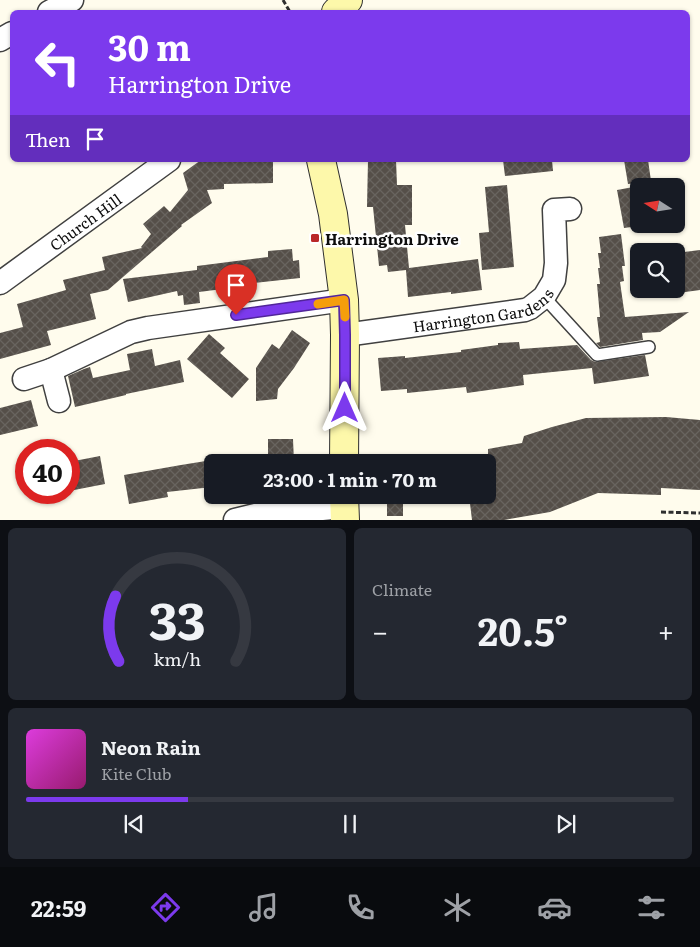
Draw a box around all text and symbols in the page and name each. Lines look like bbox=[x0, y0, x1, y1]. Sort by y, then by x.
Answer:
text: 30 m bbox=[108, 20, 191, 72]
icon: left bbox=[25, 30, 90, 95]
text: Harrington Drive bbox=[108, 67, 291, 100]
text: Then bbox=[25, 125, 71, 153]
icon: arrive bbox=[81, 125, 109, 153]
north arrow bbox=[630, 178, 685, 232]
map controls bbox=[630, 178, 685, 298]
street label: Church Hill bbox=[44, 187, 126, 255]
place label: Harrington Drive bbox=[325, 227, 459, 250]
marker: Harrington Drive bbox=[309, 232, 321, 244]
button: search bbox=[630, 243, 685, 298]
pin bbox=[215, 264, 257, 315]
icon: arrive bbox=[222, 271, 250, 299]
street label: Harrington Gardens bbox=[411, 284, 558, 337]
position arrow bbox=[318, 381, 370, 433]
speed limit sign: 40 bbox=[15, 439, 80, 504]
text: 23:00 · 1 min · 70 m bbox=[263, 465, 437, 493]
text: Climate bbox=[372, 577, 432, 601]
text: 33 bbox=[149, 579, 206, 656]
text: 20.5° bbox=[478, 601, 568, 658]
text: − bbox=[372, 609, 388, 651]
text: + bbox=[658, 609, 674, 651]
text: km/h bbox=[153, 645, 201, 672]
text: Neon Rain bbox=[101, 733, 201, 761]
text: Kite Club bbox=[101, 761, 172, 785]
icon: previous bbox=[120, 810, 148, 838]
icon: pause bbox=[336, 810, 364, 838]
icon: next bbox=[552, 810, 580, 838]
icon: directions bbox=[148, 890, 183, 925]
icon: music bbox=[246, 890, 281, 925]
icon: phone bbox=[343, 890, 378, 925]
icon: climate bbox=[440, 890, 475, 925]
icon: car bbox=[537, 890, 572, 925]
icon: filters bbox=[634, 890, 669, 925]
text: 22:59 bbox=[31, 891, 86, 924]

